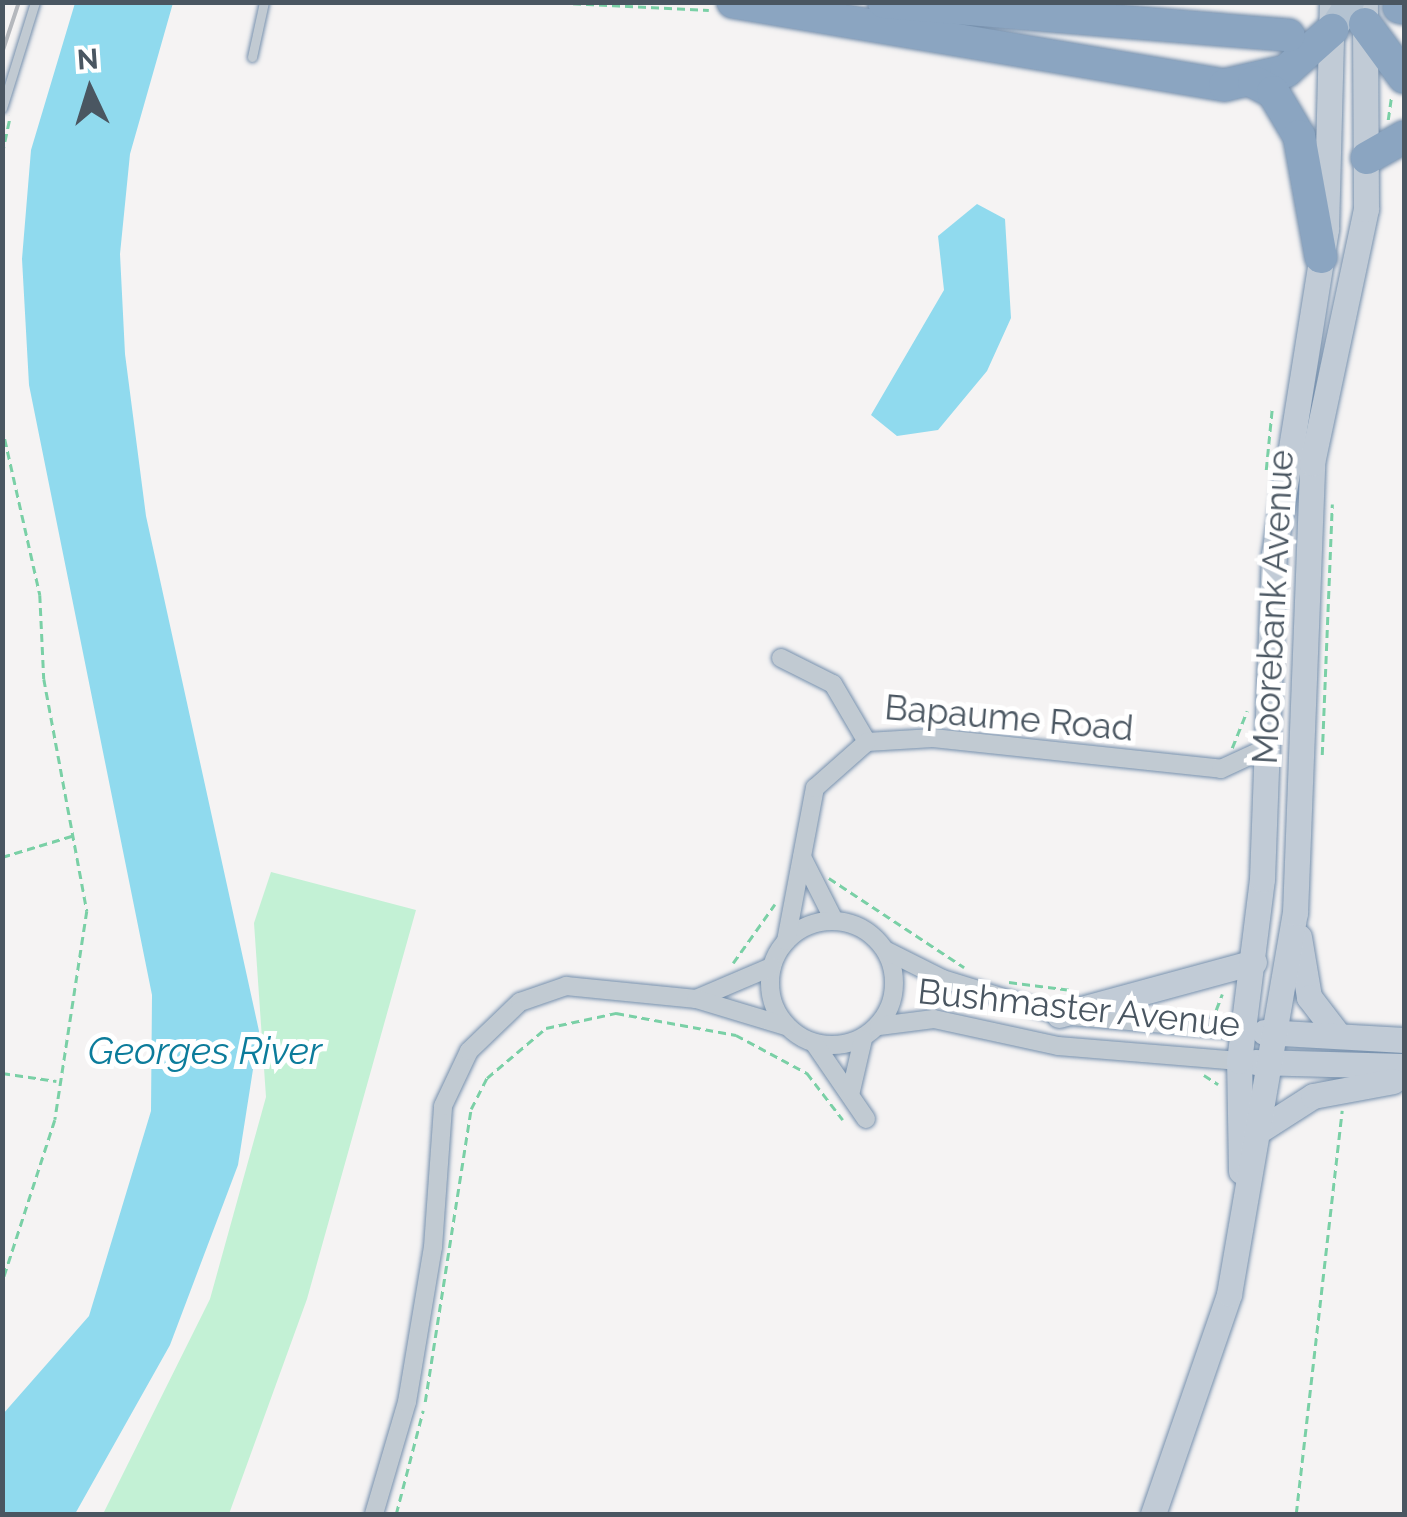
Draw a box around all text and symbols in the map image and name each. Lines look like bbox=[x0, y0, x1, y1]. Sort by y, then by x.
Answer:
north arrow bbox=[40, 40, 140, 140]
text: N bbox=[76, 42, 100, 77]
street label: Moorebank Avenue bbox=[1244, 448, 1302, 766]
street label: Bapaume Road bbox=[883, 686, 1135, 750]
street label: Bushmaster Avenue bbox=[915, 970, 1243, 1046]
water label: Georges River bbox=[88, 1028, 322, 1074]

